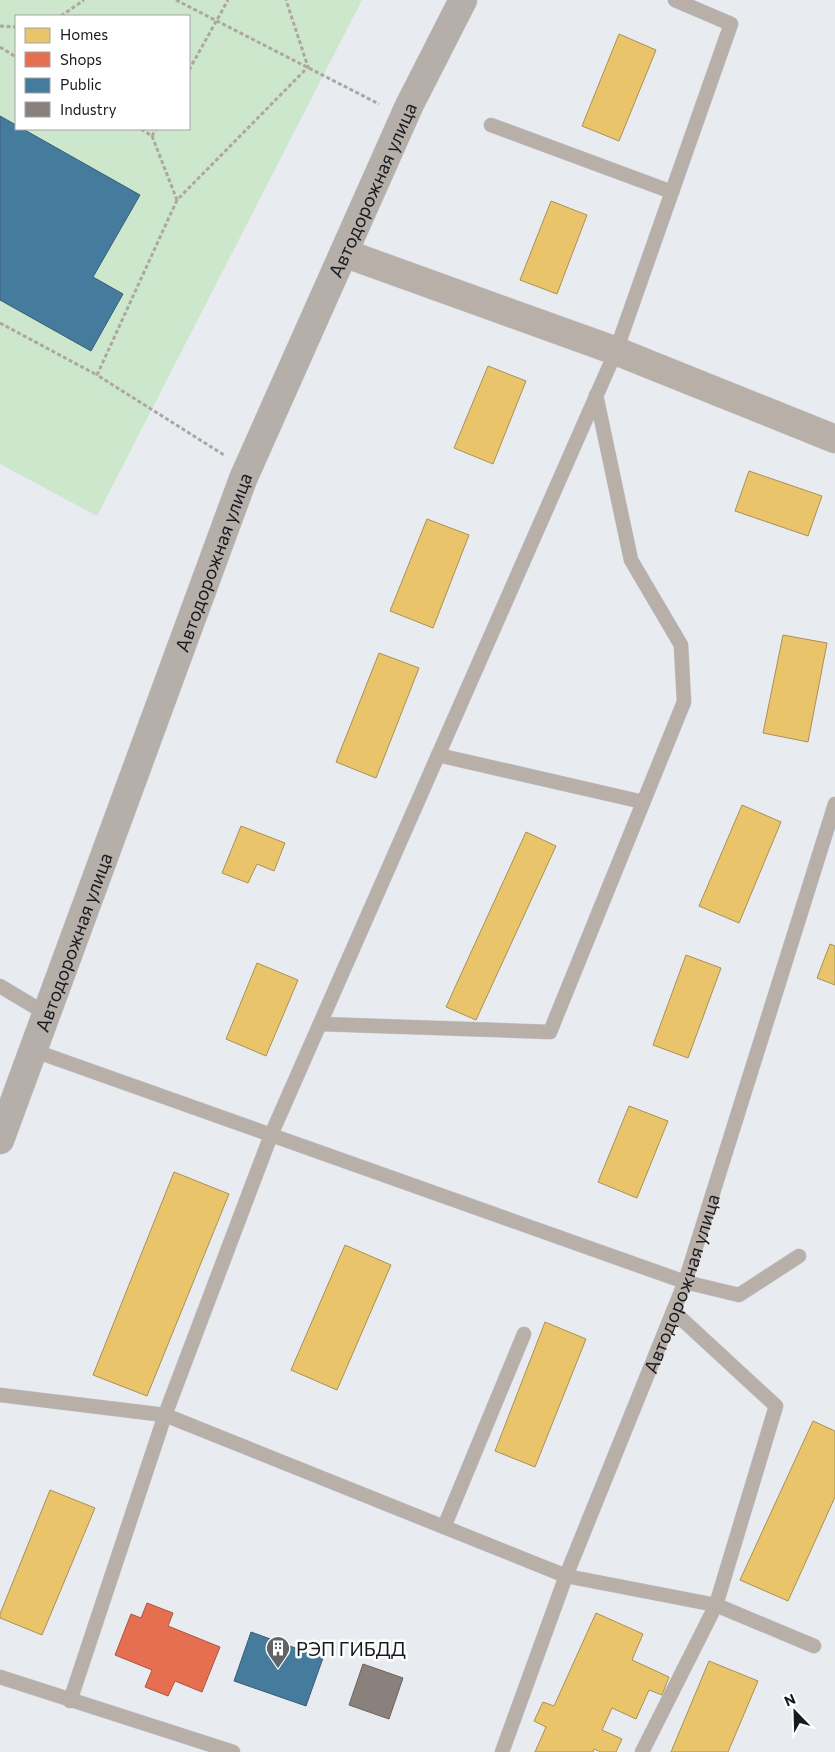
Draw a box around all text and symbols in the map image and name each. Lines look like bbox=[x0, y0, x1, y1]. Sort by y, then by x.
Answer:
legend bbox=[15, 15, 190, 130]
text: Homes bbox=[60, 25, 108, 43]
text: Shops bbox=[60, 50, 102, 68]
text: Public bbox=[60, 75, 102, 93]
street label: Автодорожная улица bbox=[323, 99, 421, 281]
text: Industry bbox=[60, 100, 117, 118]
street label: Автодорожная улица bbox=[169, 469, 256, 655]
street label: Автодорожная улица bbox=[29, 849, 116, 1035]
street label: Автодорожная улица bbox=[638, 1191, 724, 1376]
building icon: РЭП ГИБДД bbox=[265, 1635, 291, 1669]
place label: РЭП ГИБДД bbox=[296, 1637, 406, 1660]
north arrow bbox=[770, 1687, 820, 1737]
text: N bbox=[782, 1690, 798, 1709]

